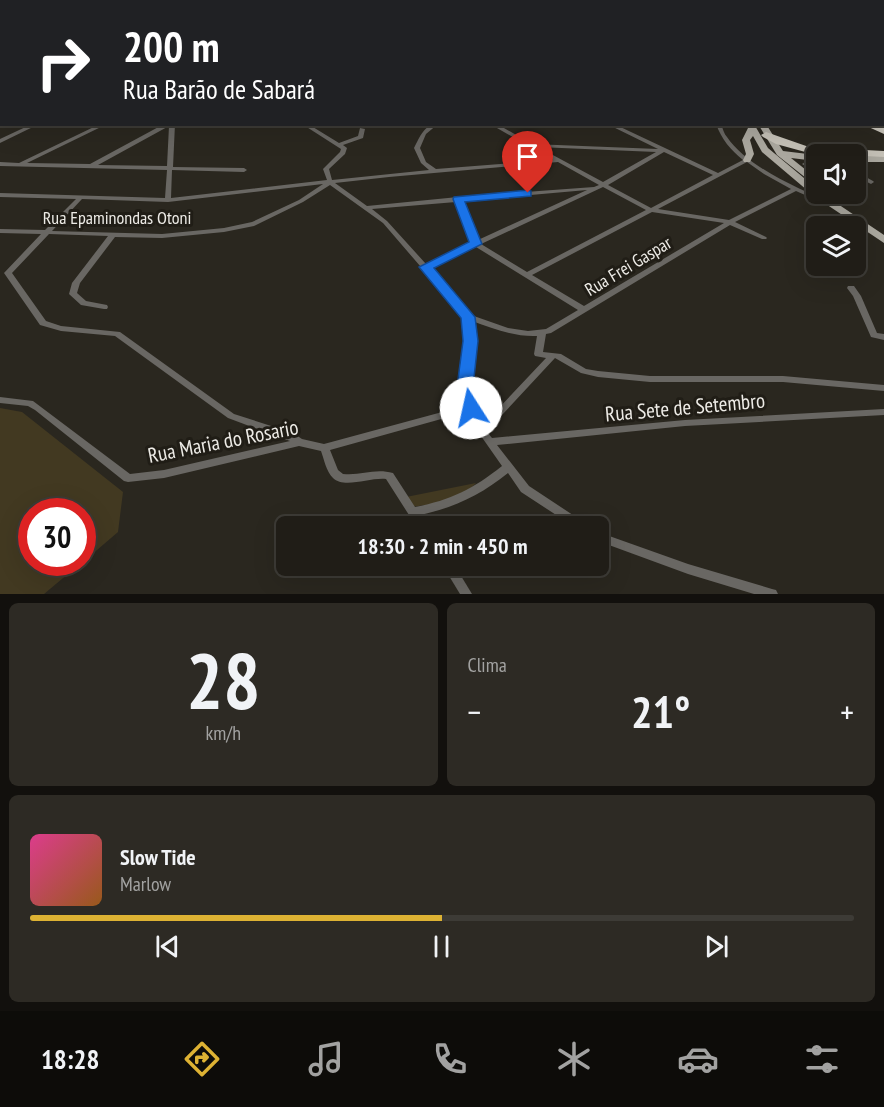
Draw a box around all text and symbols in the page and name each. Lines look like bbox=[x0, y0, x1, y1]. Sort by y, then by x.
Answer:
text: 200 m bbox=[123, 19, 220, 74]
icon: right bbox=[24, 24, 102, 102]
text: Rua Barão de Sabará bbox=[123, 72, 315, 106]
pin bbox=[502, 131, 553, 193]
icon: arrive bbox=[511, 140, 544, 173]
map controls bbox=[806, 144, 866, 276]
button: sound bbox=[806, 144, 866, 204]
street label: Rua Epaminondas Otoni bbox=[43, 206, 191, 229]
button: layers bbox=[806, 216, 866, 276]
street label: Rua Frei Gaspar bbox=[580, 231, 676, 301]
position arrow bbox=[439, 376, 503, 440]
street label: Rua Sete de Setembro bbox=[604, 387, 766, 427]
street label: Rua Maria do Rosario bbox=[145, 413, 301, 469]
speed limit sign: 30 bbox=[18, 498, 96, 576]
text: 18:30 · 2 min · 450 m bbox=[357, 532, 528, 560]
text: 28 bbox=[186, 630, 261, 731]
text: Clima bbox=[468, 652, 507, 678]
text: 21° bbox=[631, 682, 690, 740]
text: − bbox=[468, 690, 481, 733]
text: + bbox=[840, 690, 854, 733]
text: km/h bbox=[206, 720, 241, 746]
text: Slow Tide bbox=[120, 843, 196, 871]
text: Marlow bbox=[120, 871, 171, 897]
icon: previous bbox=[151, 930, 184, 963]
icon: pause bbox=[425, 930, 458, 963]
icon: next bbox=[700, 930, 733, 963]
icon: directions bbox=[181, 1038, 223, 1080]
icon: music bbox=[305, 1038, 347, 1080]
icon: phone bbox=[429, 1038, 471, 1080]
icon: climate bbox=[553, 1038, 595, 1080]
icon: car bbox=[677, 1038, 719, 1080]
icon: filters bbox=[801, 1038, 843, 1080]
text: 18:28 bbox=[41, 1042, 99, 1076]

